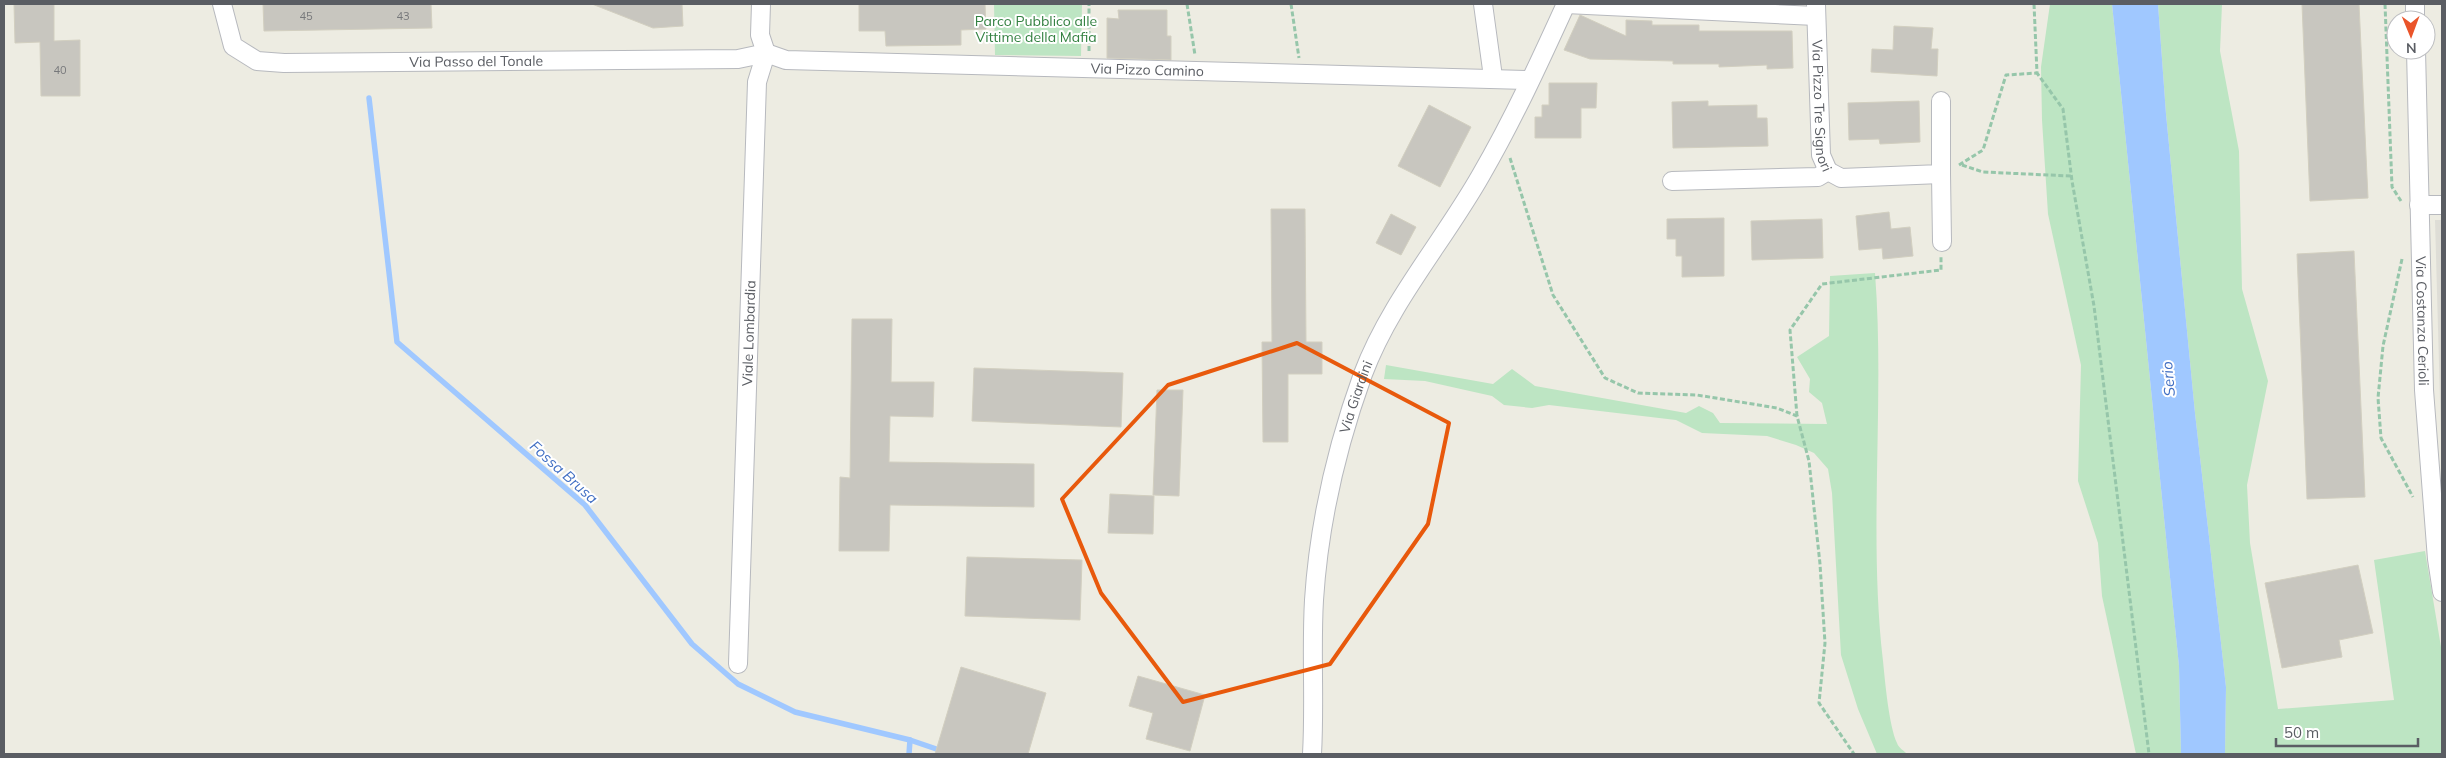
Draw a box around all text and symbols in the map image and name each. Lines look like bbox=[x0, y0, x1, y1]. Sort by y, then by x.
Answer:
house number: 45 bbox=[299, 9, 313, 23]
house number: 43 bbox=[396, 9, 410, 23]
north arrow bbox=[2386, 10, 2436, 60]
park label: Parco Pubblico alle Vittime della Mafia bbox=[975, 12, 1097, 46]
street label: Via Pizzo Tre Signori bbox=[1808, 39, 1836, 174]
text: N bbox=[2406, 39, 2417, 57]
street label: Via Passo del Tonale bbox=[409, 52, 543, 71]
street label: Via Pizzo Camino bbox=[1090, 59, 1204, 80]
house number: 40 bbox=[53, 63, 67, 77]
street label: Via Costanza Cerioli bbox=[2412, 256, 2433, 386]
street label: Viale Lombardia bbox=[738, 280, 760, 386]
street label: Via Giardini bbox=[1335, 358, 1376, 435]
water label: Serio bbox=[2157, 360, 2179, 397]
water label: Fossa Brusa bbox=[526, 436, 602, 508]
scale bar bbox=[2276, 716, 2418, 748]
text: 50 m bbox=[2284, 723, 2319, 742]

